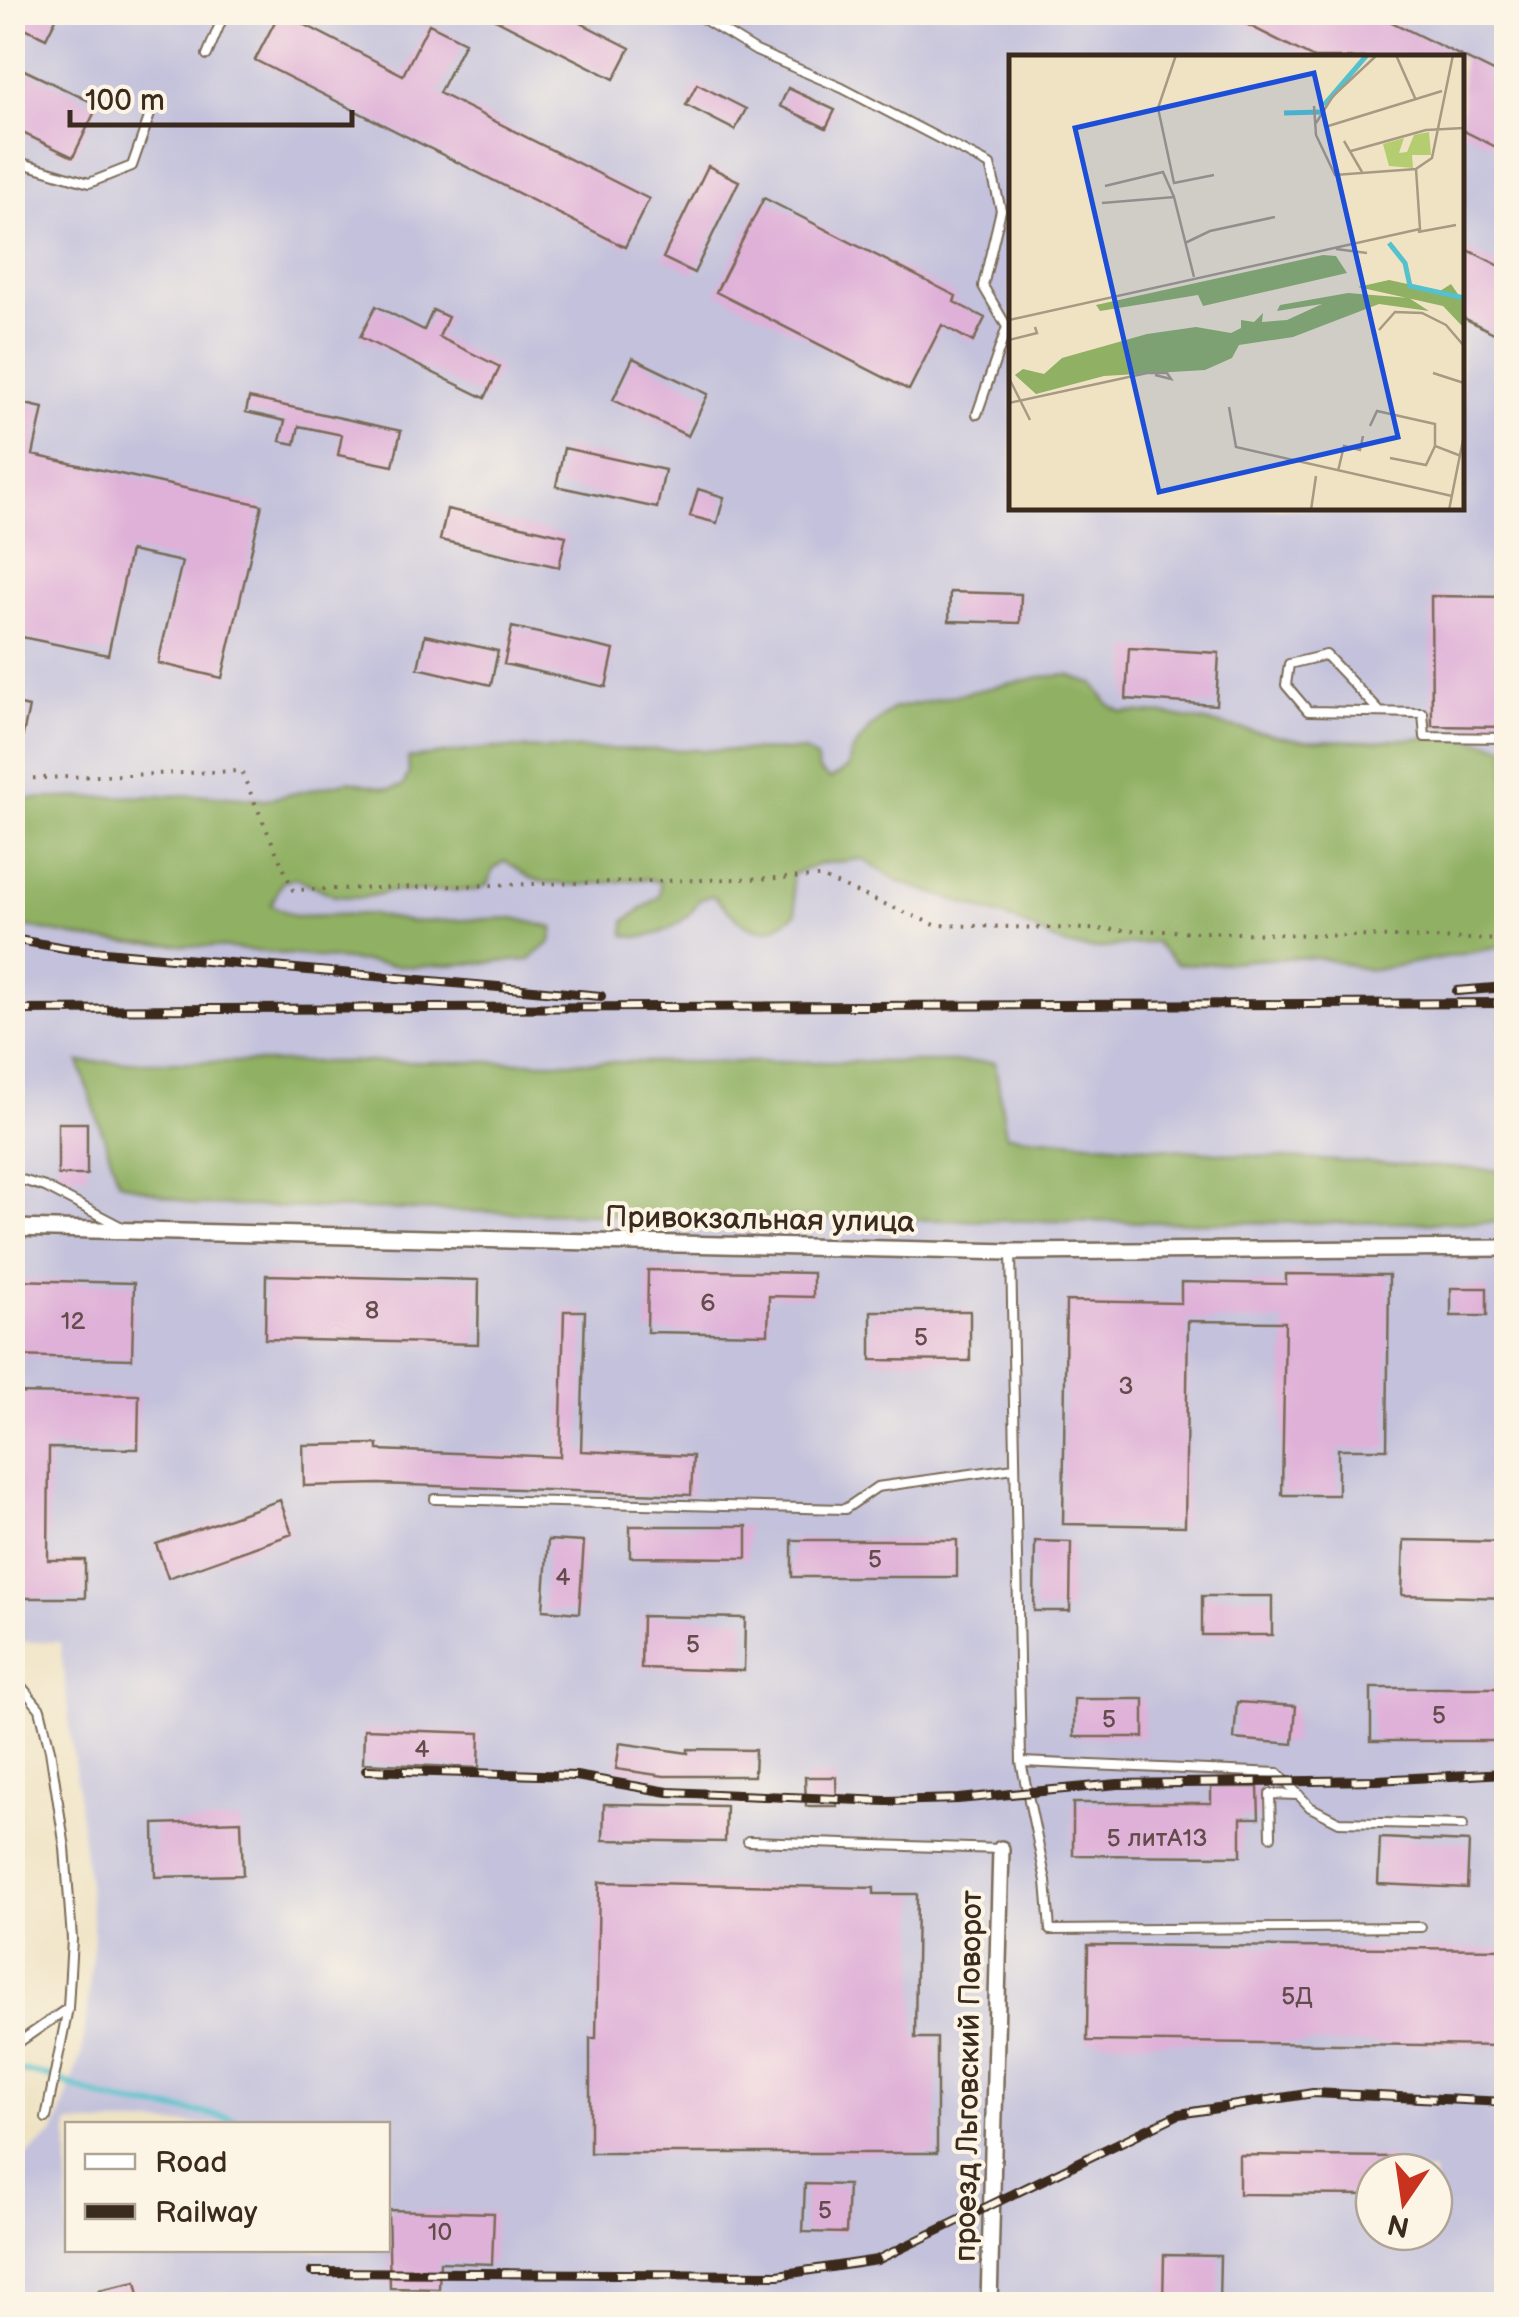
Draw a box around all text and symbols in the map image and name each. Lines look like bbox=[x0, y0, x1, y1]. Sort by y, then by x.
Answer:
inset map bbox=[1009, 55, 1464, 510]
scale bar bbox=[70, 65, 352, 127]
text: 100 m bbox=[85, 83, 165, 119]
street label: Привокзальная улица bbox=[605, 1199, 916, 1241]
house number: 6 bbox=[700, 1288, 716, 1319]
house number: 8 bbox=[365, 1295, 379, 1326]
house number: 12 bbox=[61, 1306, 85, 1337]
house number: 5 bbox=[914, 1322, 928, 1353]
house number: 3 bbox=[1118, 1371, 1134, 1402]
house number: 5 bbox=[868, 1544, 882, 1575]
house number: 4 bbox=[555, 1562, 571, 1593]
house number: 5 bbox=[686, 1629, 700, 1660]
house number: 5 bbox=[1432, 1700, 1446, 1731]
house number: 5 bbox=[1102, 1704, 1116, 1735]
house number: 4 bbox=[414, 1734, 430, 1765]
house number: 5 литА13 bbox=[1106, 1823, 1208, 1854]
street label: проезд Льговский Поворот bbox=[948, 1890, 990, 2262]
house number: 5Д bbox=[1281, 1981, 1313, 2012]
legend bbox=[65, 2122, 390, 2252]
text: Road bbox=[155, 2145, 228, 2181]
north arrow bbox=[1354, 2152, 1454, 2252]
text: Railway bbox=[155, 2195, 258, 2231]
house number: 5 bbox=[818, 2195, 832, 2226]
text: N bbox=[1385, 2206, 1413, 2243]
house number: 10 bbox=[428, 2217, 452, 2248]

